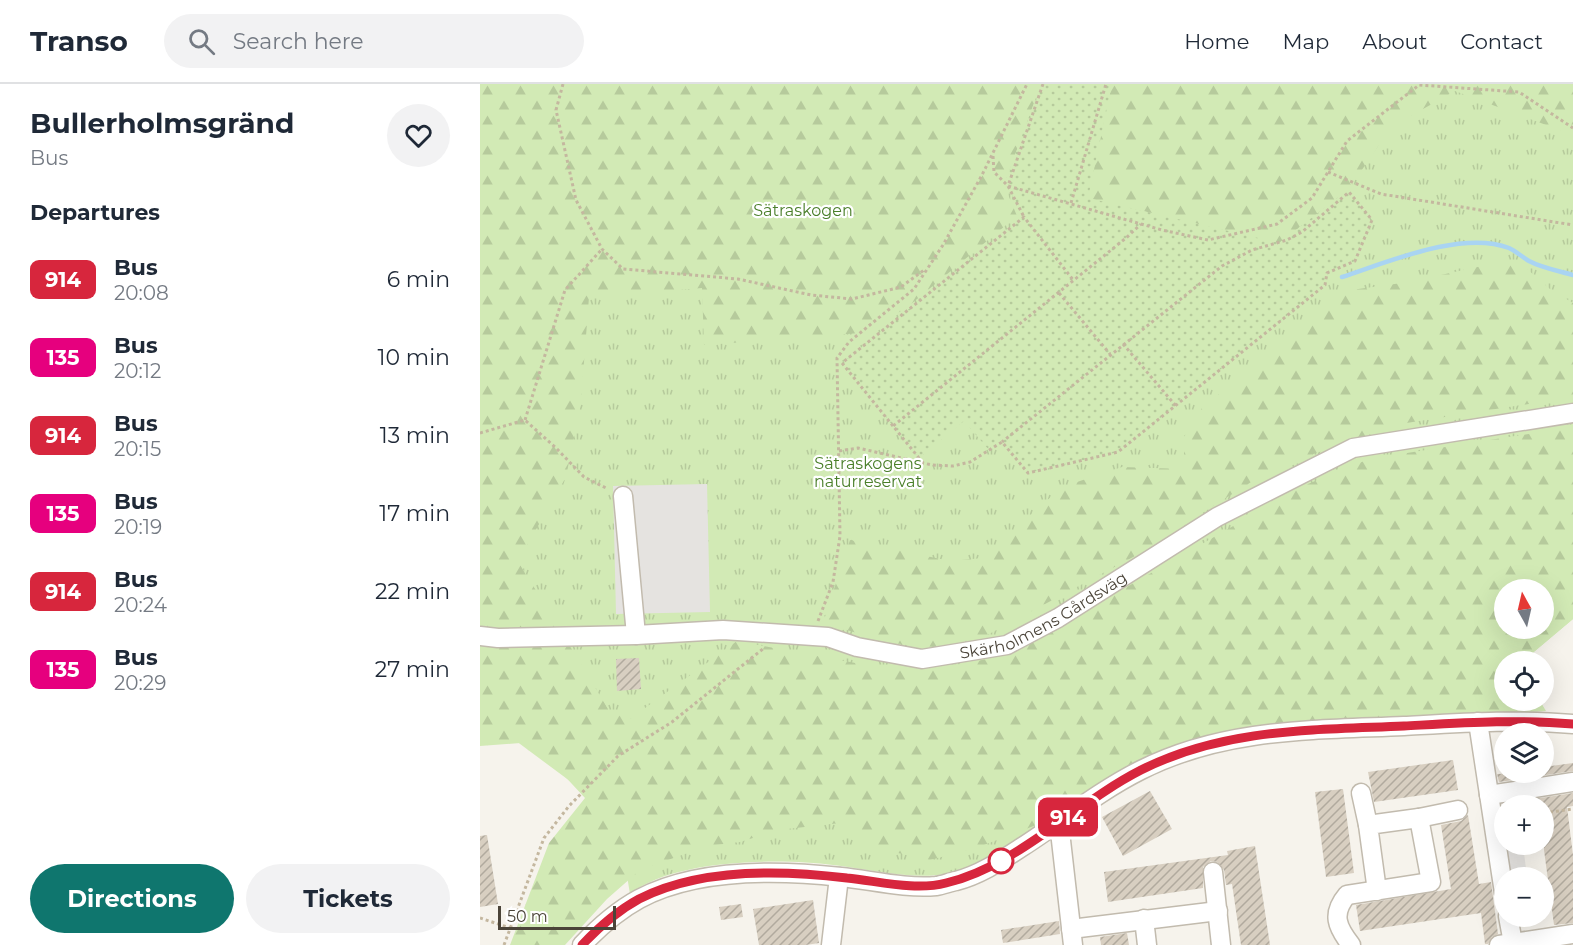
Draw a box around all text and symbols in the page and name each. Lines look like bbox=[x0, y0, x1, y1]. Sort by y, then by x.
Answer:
search box bbox=[164, 14, 584, 68]
text: Transo bbox=[30, 24, 128, 58]
icon: search bbox=[185, 25, 218, 58]
text: Search here bbox=[233, 28, 364, 55]
text: Home bbox=[1184, 29, 1249, 54]
text: Map bbox=[1282, 29, 1329, 54]
text: About bbox=[1362, 29, 1427, 54]
text: Contact bbox=[1460, 29, 1543, 54]
button: heart bbox=[387, 104, 450, 167]
text: Bullerholmsgränd bbox=[30, 106, 294, 140]
text: Bus bbox=[30, 146, 68, 170]
text: Departures bbox=[30, 199, 160, 226]
park label: Sätraskogen bbox=[753, 201, 853, 220]
text: Bus bbox=[114, 254, 158, 281]
text: 6 min bbox=[387, 266, 450, 293]
text: 914 bbox=[45, 267, 81, 292]
text: 20:08 bbox=[114, 281, 169, 305]
text: Bus bbox=[114, 332, 158, 359]
text: 10 min bbox=[378, 344, 450, 371]
text: 135 bbox=[47, 345, 79, 370]
text: 20:12 bbox=[114, 359, 161, 383]
text: Bus bbox=[114, 410, 158, 437]
text: 13 min bbox=[380, 422, 450, 449]
text: 914 bbox=[45, 423, 81, 448]
text: 20:15 bbox=[114, 437, 161, 461]
park label: Sätraskogens naturreservat bbox=[814, 454, 923, 491]
text: Bus bbox=[114, 488, 158, 515]
text: 17 min bbox=[379, 500, 450, 527]
text: 135 bbox=[47, 501, 79, 526]
text: 20:19 bbox=[114, 515, 162, 539]
text: Bus bbox=[114, 566, 158, 593]
street label: Skärholmens Gårdsväg bbox=[958, 568, 1130, 663]
text: 22 min bbox=[375, 578, 450, 605]
text: 914 bbox=[45, 579, 81, 604]
north arrow bbox=[1494, 579, 1554, 639]
map controls bbox=[1494, 579, 1554, 927]
text: 20:24 bbox=[114, 593, 167, 617]
text: Bus bbox=[114, 644, 158, 671]
button: locate bbox=[1494, 651, 1554, 711]
text: 27 min bbox=[375, 656, 450, 683]
text: 135 bbox=[47, 657, 79, 682]
text: 20:29 bbox=[114, 671, 166, 695]
button: layers bbox=[1494, 723, 1554, 783]
button: + bbox=[1494, 795, 1554, 855]
line badge: 914 bbox=[1034, 798, 1102, 836]
text: 914 bbox=[1050, 805, 1086, 830]
unlabelled marker bbox=[988, 848, 1014, 874]
button: Directions bbox=[30, 864, 234, 933]
button: Tickets bbox=[246, 864, 450, 933]
button: − bbox=[1494, 867, 1554, 927]
scale bar bbox=[498, 903, 616, 930]
text: 50 m bbox=[507, 907, 548, 926]

